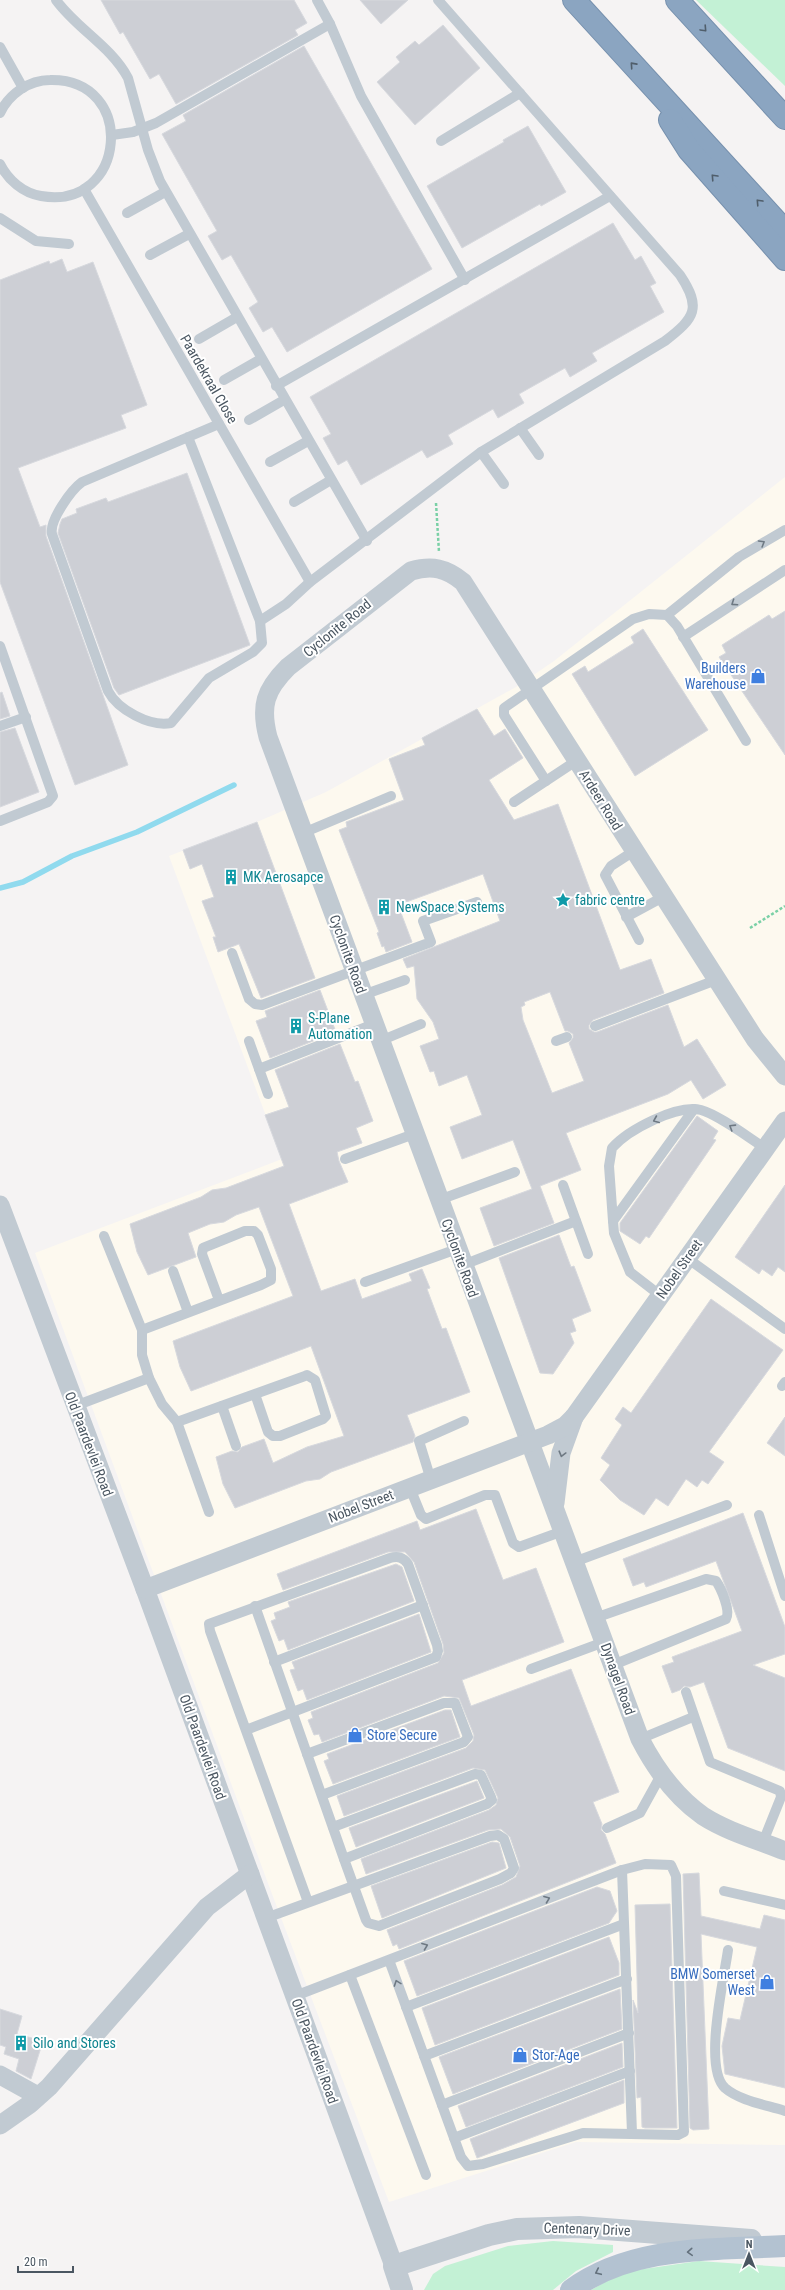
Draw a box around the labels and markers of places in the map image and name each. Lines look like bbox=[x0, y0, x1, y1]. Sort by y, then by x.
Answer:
place label: Builders Warehouse bbox=[685, 660, 746, 692]
shop icon: Builders Warehouse bbox=[749, 667, 767, 685]
building icon: MK Aerosapce bbox=[222, 868, 240, 886]
place label: MK Aerosapce bbox=[243, 869, 324, 885]
place icon: fabric centre bbox=[554, 891, 572, 909]
place label: fabric centre bbox=[575, 892, 645, 908]
building icon: NewSpace Systems bbox=[375, 898, 393, 916]
place label: NewSpace Systems bbox=[396, 899, 505, 915]
place label: S-Plane Automation bbox=[308, 1010, 372, 1042]
building icon: S-Plane Automation bbox=[287, 1017, 305, 1035]
shop icon: Store Secure bbox=[346, 1726, 364, 1744]
place label: Store Secure bbox=[367, 1727, 437, 1743]
place label: BMW Somerset West bbox=[670, 1966, 755, 1998]
shop icon: BMW Somerset West bbox=[758, 1973, 776, 1991]
building icon: Silo and Stores bbox=[12, 2034, 30, 2052]
place label: Silo and Stores bbox=[33, 2035, 116, 2051]
shop icon: Stor-Age bbox=[511, 2046, 529, 2064]
place label: Stor-Age bbox=[532, 2047, 580, 2063]

